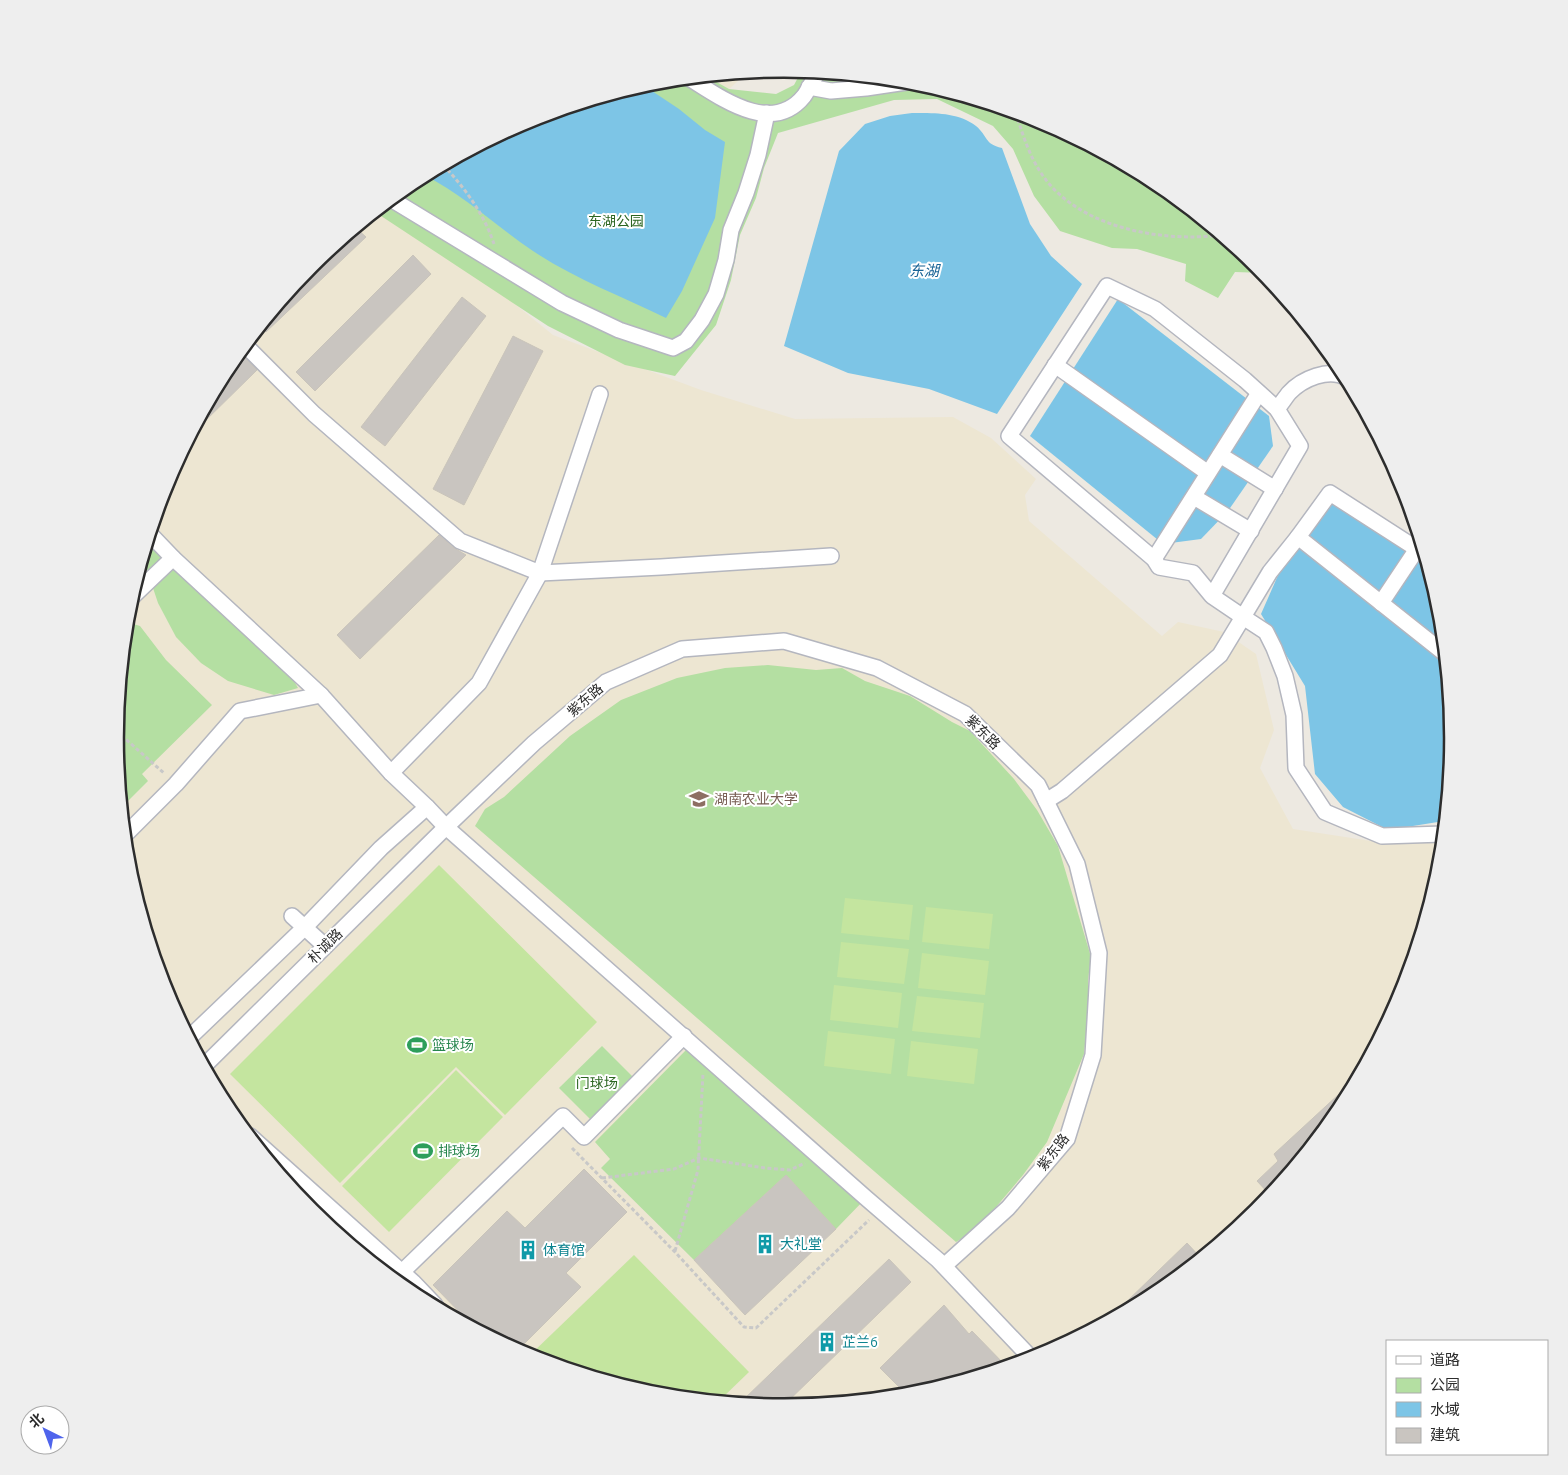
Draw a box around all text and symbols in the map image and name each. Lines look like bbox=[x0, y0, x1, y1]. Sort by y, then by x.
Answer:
park label: 东湖公园 bbox=[588, 213, 644, 229]
water label: 东湖 bbox=[909, 262, 941, 279]
street label: 紫东路 bbox=[564, 680, 606, 720]
street label: 紫东路 bbox=[962, 712, 1004, 752]
school or university icon: 湖南农业大学 bbox=[688, 788, 710, 810]
place label: 湖南农业大学 bbox=[714, 791, 798, 807]
street label: 朴诚路 bbox=[304, 925, 346, 967]
sports icon: 篮球场 bbox=[406, 1034, 428, 1056]
place label: 篮球场 bbox=[432, 1037, 474, 1053]
park label: 门球场 bbox=[576, 1075, 618, 1091]
street label: 紫东路 bbox=[1034, 1130, 1072, 1174]
sports icon: 排球场 bbox=[412, 1140, 434, 1162]
place label: 排球场 bbox=[438, 1143, 480, 1159]
building icon: 大礼堂 bbox=[754, 1233, 776, 1255]
place label: 大礼堂 bbox=[780, 1236, 822, 1252]
building icon: 体育馆 bbox=[517, 1239, 539, 1261]
place label: 体育馆 bbox=[543, 1242, 585, 1258]
building icon: 芷兰6 bbox=[816, 1331, 838, 1353]
place label: 芷兰6 bbox=[842, 1334, 878, 1350]
legend bbox=[1386, 1340, 1548, 1455]
text: 道路 bbox=[1430, 1351, 1460, 1368]
text: 公园 bbox=[1430, 1376, 1460, 1393]
text: 水域 bbox=[1430, 1401, 1460, 1418]
north arrow bbox=[20, 1405, 70, 1455]
text: 北 bbox=[26, 1410, 47, 1431]
text: 建筑 bbox=[1430, 1426, 1460, 1443]

